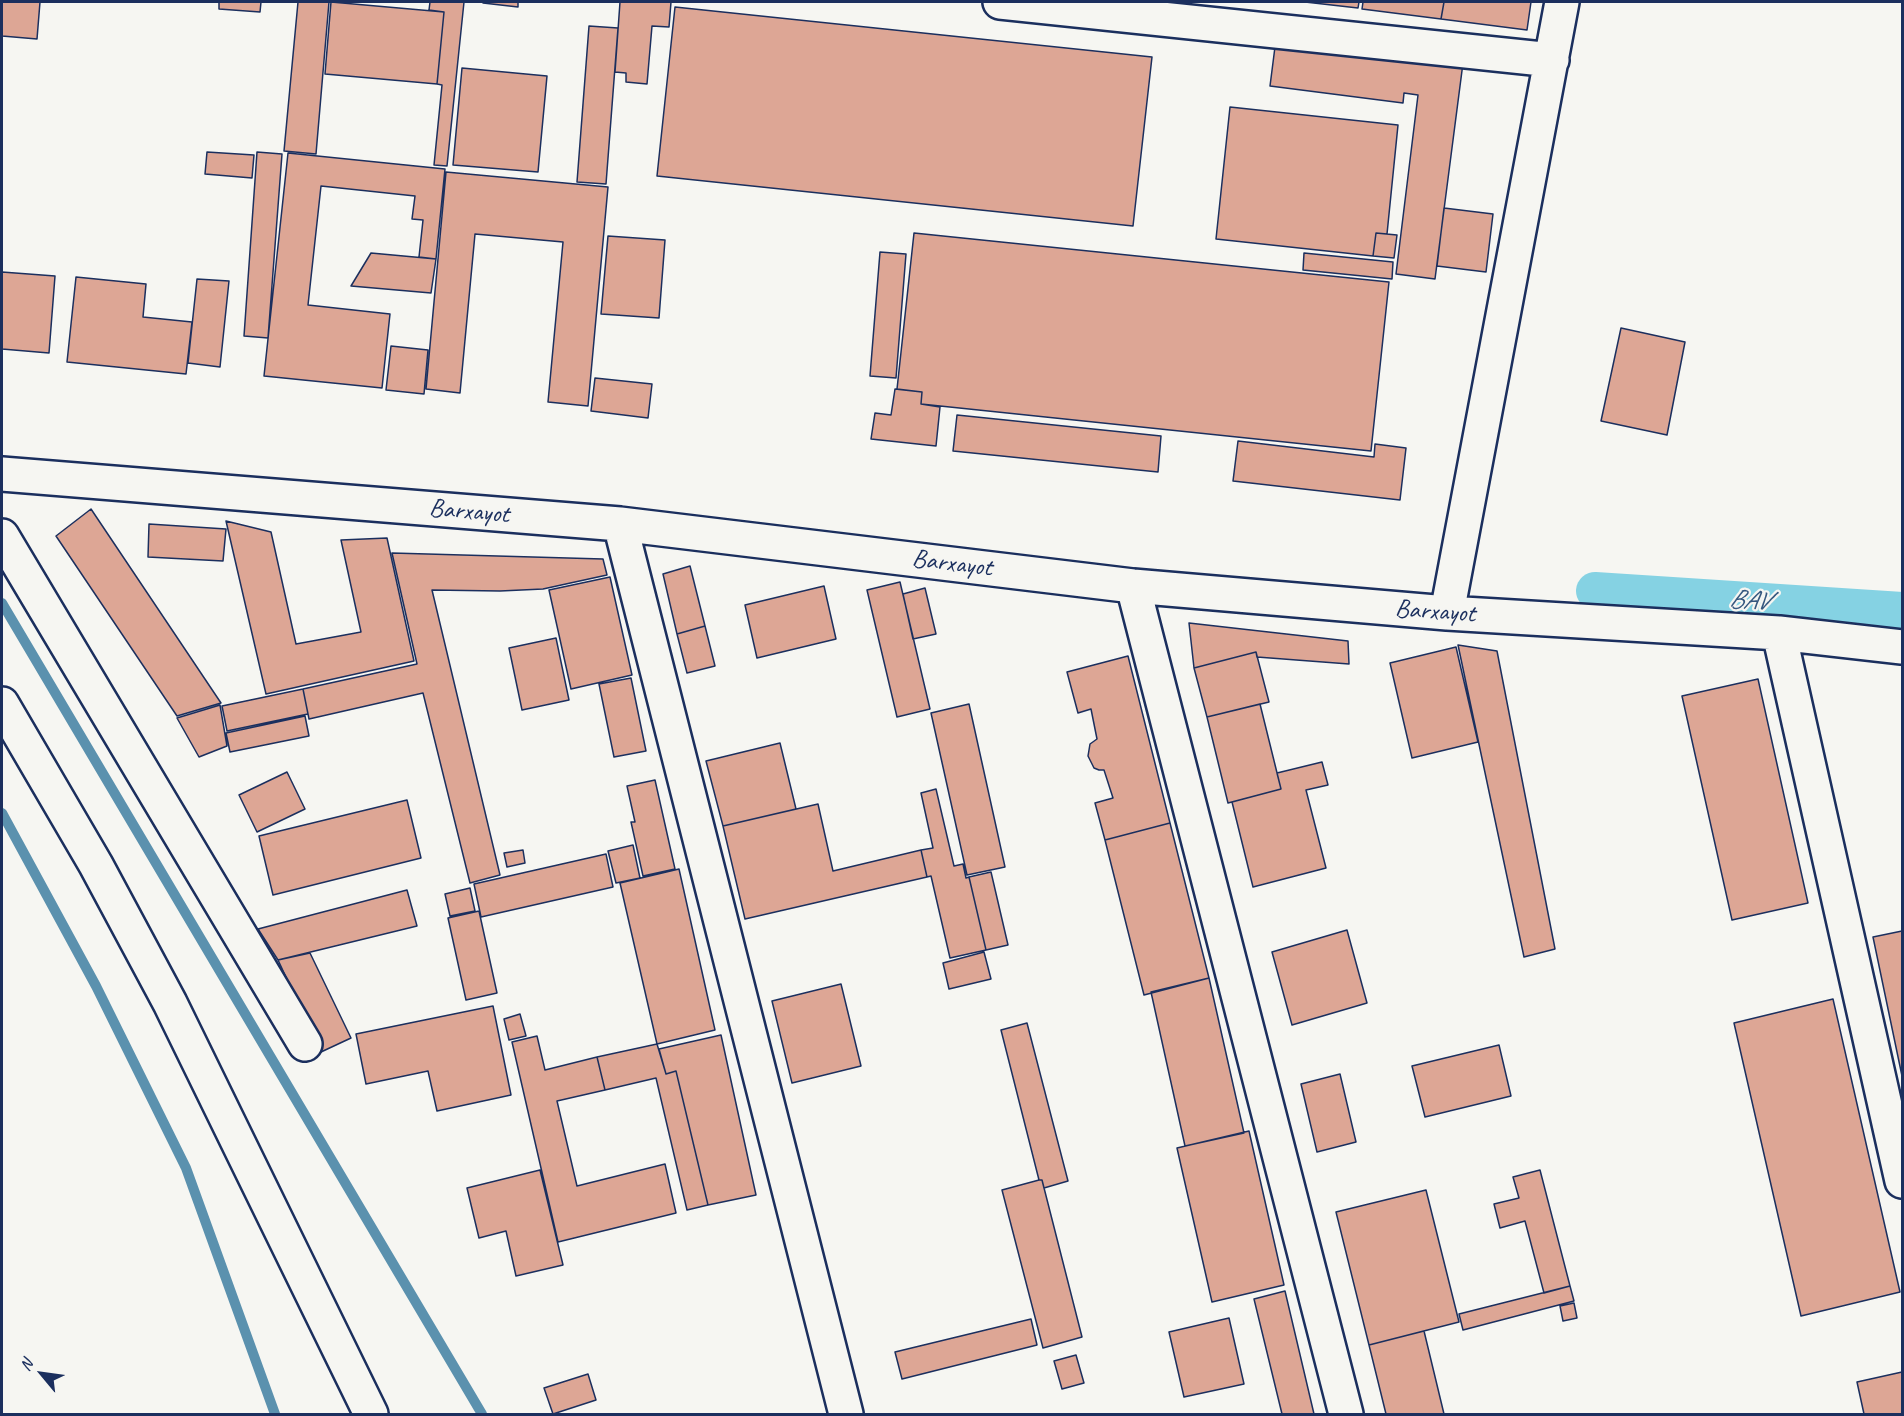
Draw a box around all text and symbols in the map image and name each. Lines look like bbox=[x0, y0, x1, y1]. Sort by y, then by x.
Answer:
street label: Barxayot bbox=[428, 493, 510, 531]
street label: Barxayot bbox=[910, 544, 994, 584]
water label: BAV bbox=[1728, 583, 1770, 619]
street label: Barxayot bbox=[1394, 594, 1476, 630]
north arrow bbox=[12, 1344, 72, 1404]
text: N bbox=[15, 1356, 37, 1374]

